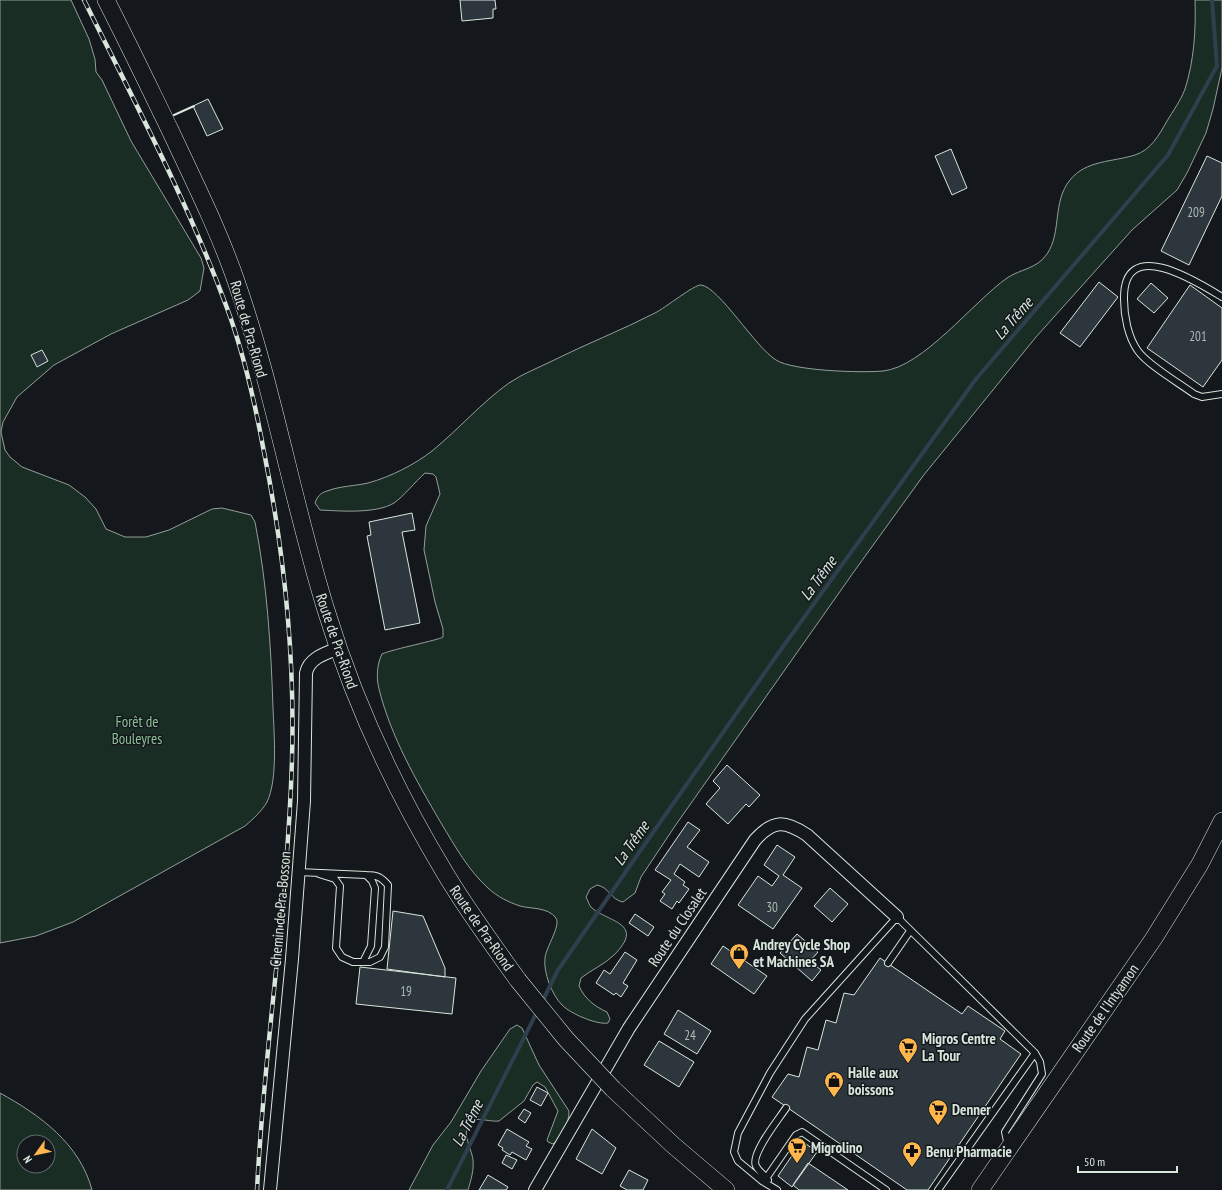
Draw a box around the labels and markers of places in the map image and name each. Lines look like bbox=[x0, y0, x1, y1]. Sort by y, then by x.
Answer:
place label: Andrey Cycle Shop et Machines SA bbox=[752, 935, 851, 971]
shop icon: Andrey Cycle Shop et Machines SA bbox=[728, 942, 750, 970]
place label: Migros Centre La Tour bbox=[922, 1029, 996, 1065]
supermarket icon: Migros Centre La Tour bbox=[897, 1036, 919, 1064]
place label: Halle aux boissons bbox=[848, 1063, 899, 1099]
shop icon: Halle aux boissons bbox=[823, 1070, 845, 1098]
supermarket icon: Denner bbox=[927, 1098, 949, 1126]
place label: Denner bbox=[952, 1100, 991, 1119]
supermarket icon: Migrolino bbox=[786, 1136, 808, 1164]
place label: Migrolino bbox=[811, 1138, 863, 1157]
pharmacy icon: Benu Pharmacie bbox=[901, 1140, 923, 1168]
place label: Benu Pharmacie bbox=[926, 1142, 1012, 1161]

